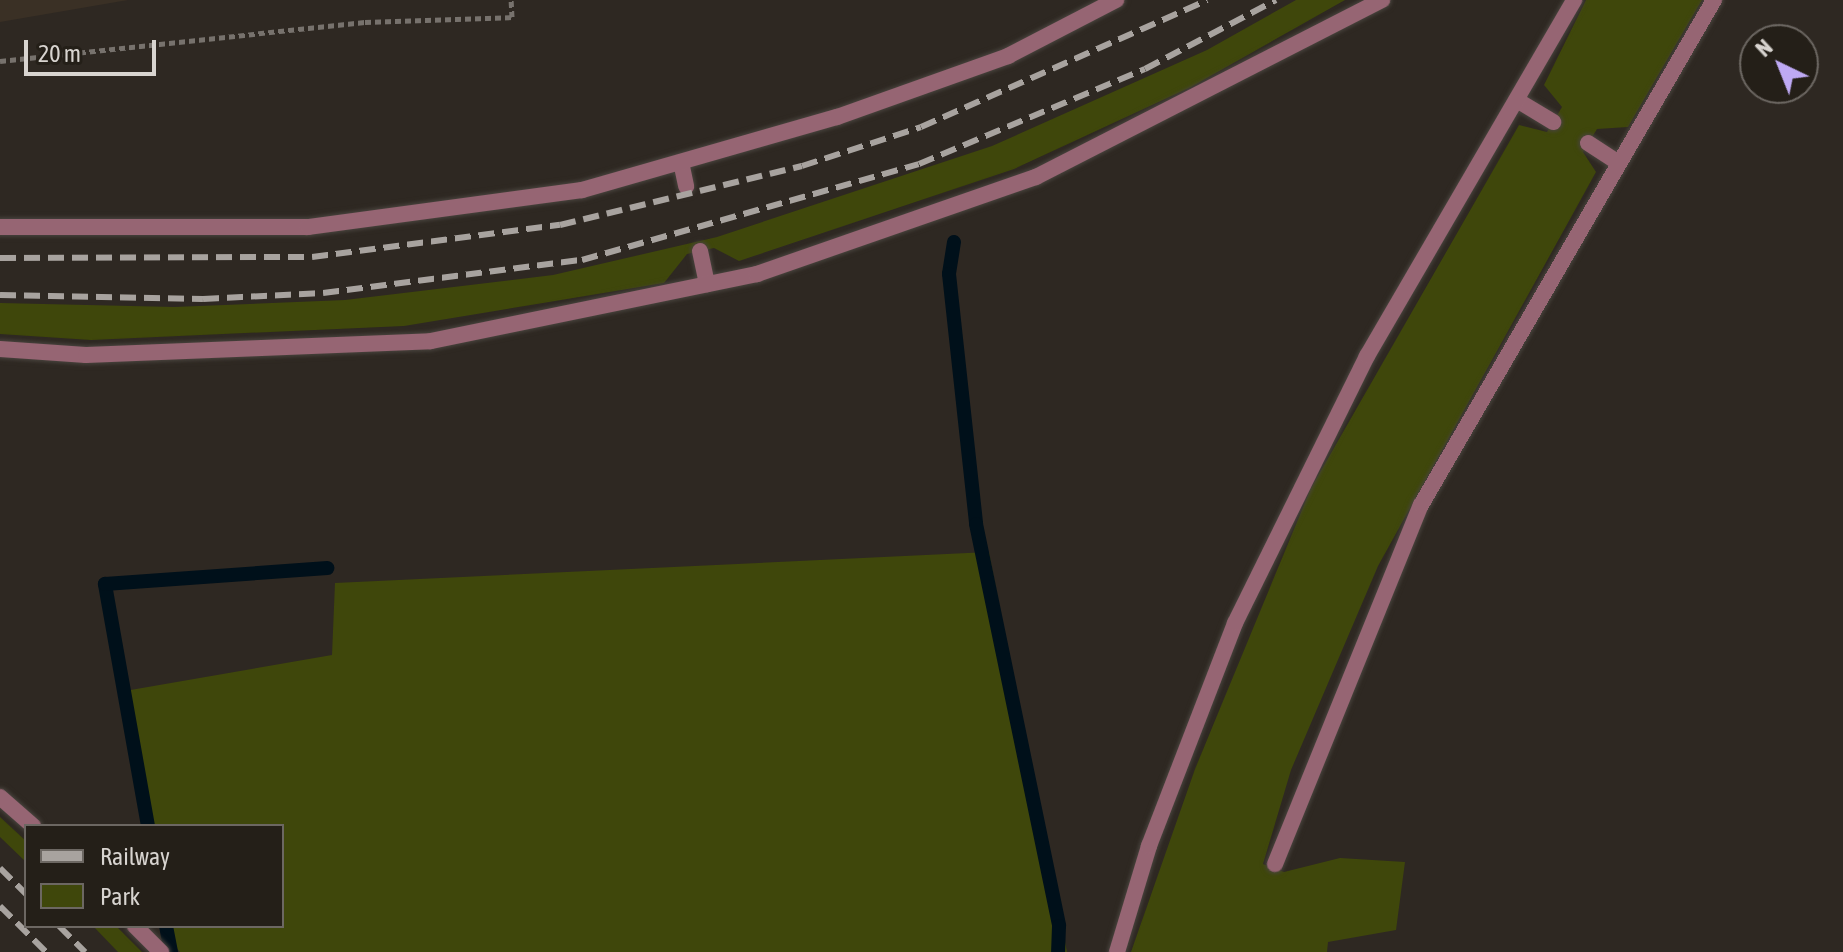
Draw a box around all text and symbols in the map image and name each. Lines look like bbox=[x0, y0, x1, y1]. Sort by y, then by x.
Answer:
scale bar bbox=[28, 24, 160, 74]
north arrow bbox=[1739, 24, 1819, 104]
text: N bbox=[1750, 34, 1778, 62]
text: 20 m bbox=[38, 40, 81, 67]
legend bbox=[24, 824, 284, 928]
text: Railway bbox=[100, 843, 170, 870]
text: Park bbox=[100, 883, 140, 910]

